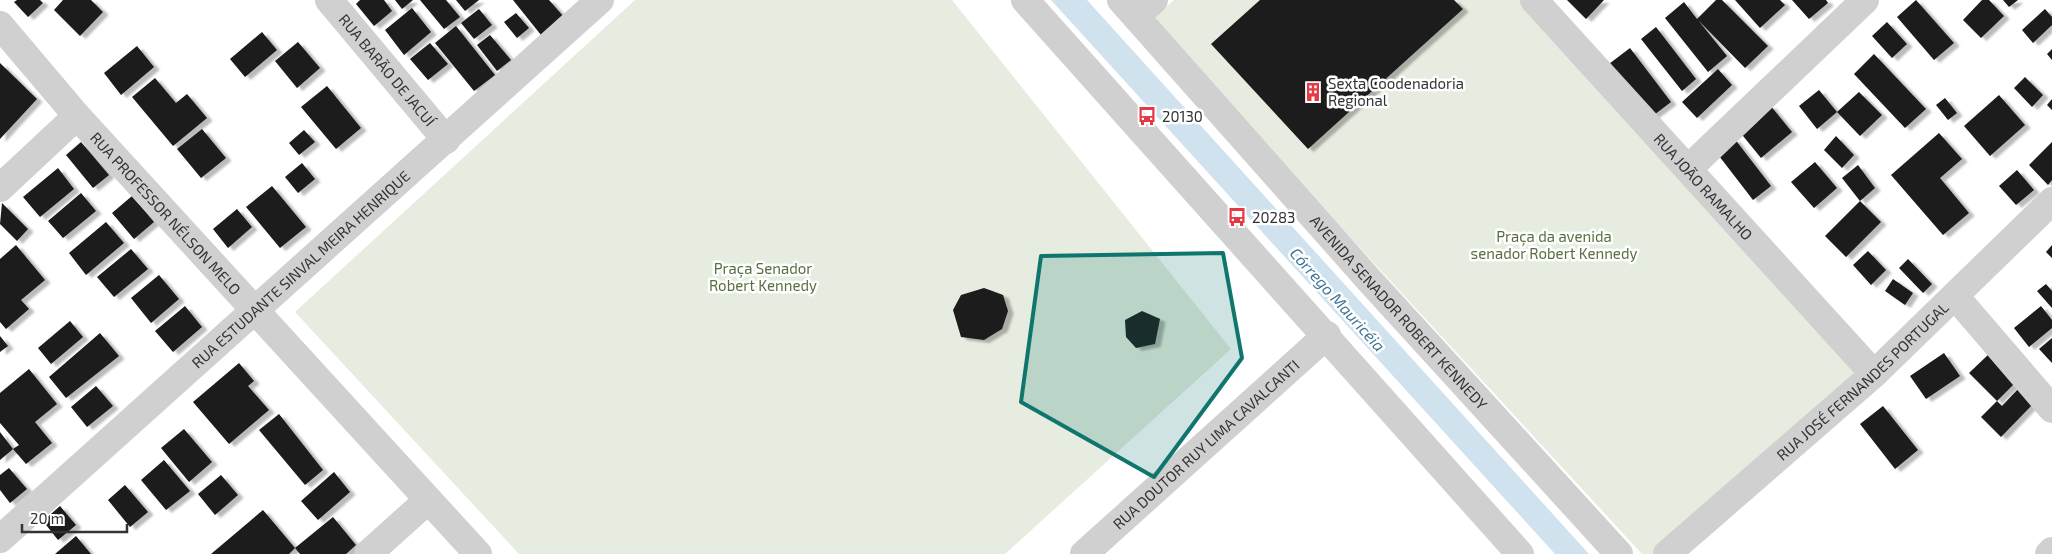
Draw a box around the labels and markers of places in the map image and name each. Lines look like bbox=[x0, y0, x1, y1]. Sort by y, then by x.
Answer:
place label: Sexta Coodenadoria Regional bbox=[1328, 74, 1464, 109]
building icon: Sexta Coodenadoria Regional bbox=[1302, 81, 1324, 103]
bus stop icon: 20130 bbox=[1136, 105, 1158, 127]
place label: 20130 bbox=[1162, 107, 1203, 125]
bus stop icon: 20283 bbox=[1226, 206, 1248, 228]
place label: 20283 bbox=[1252, 208, 1295, 226]

